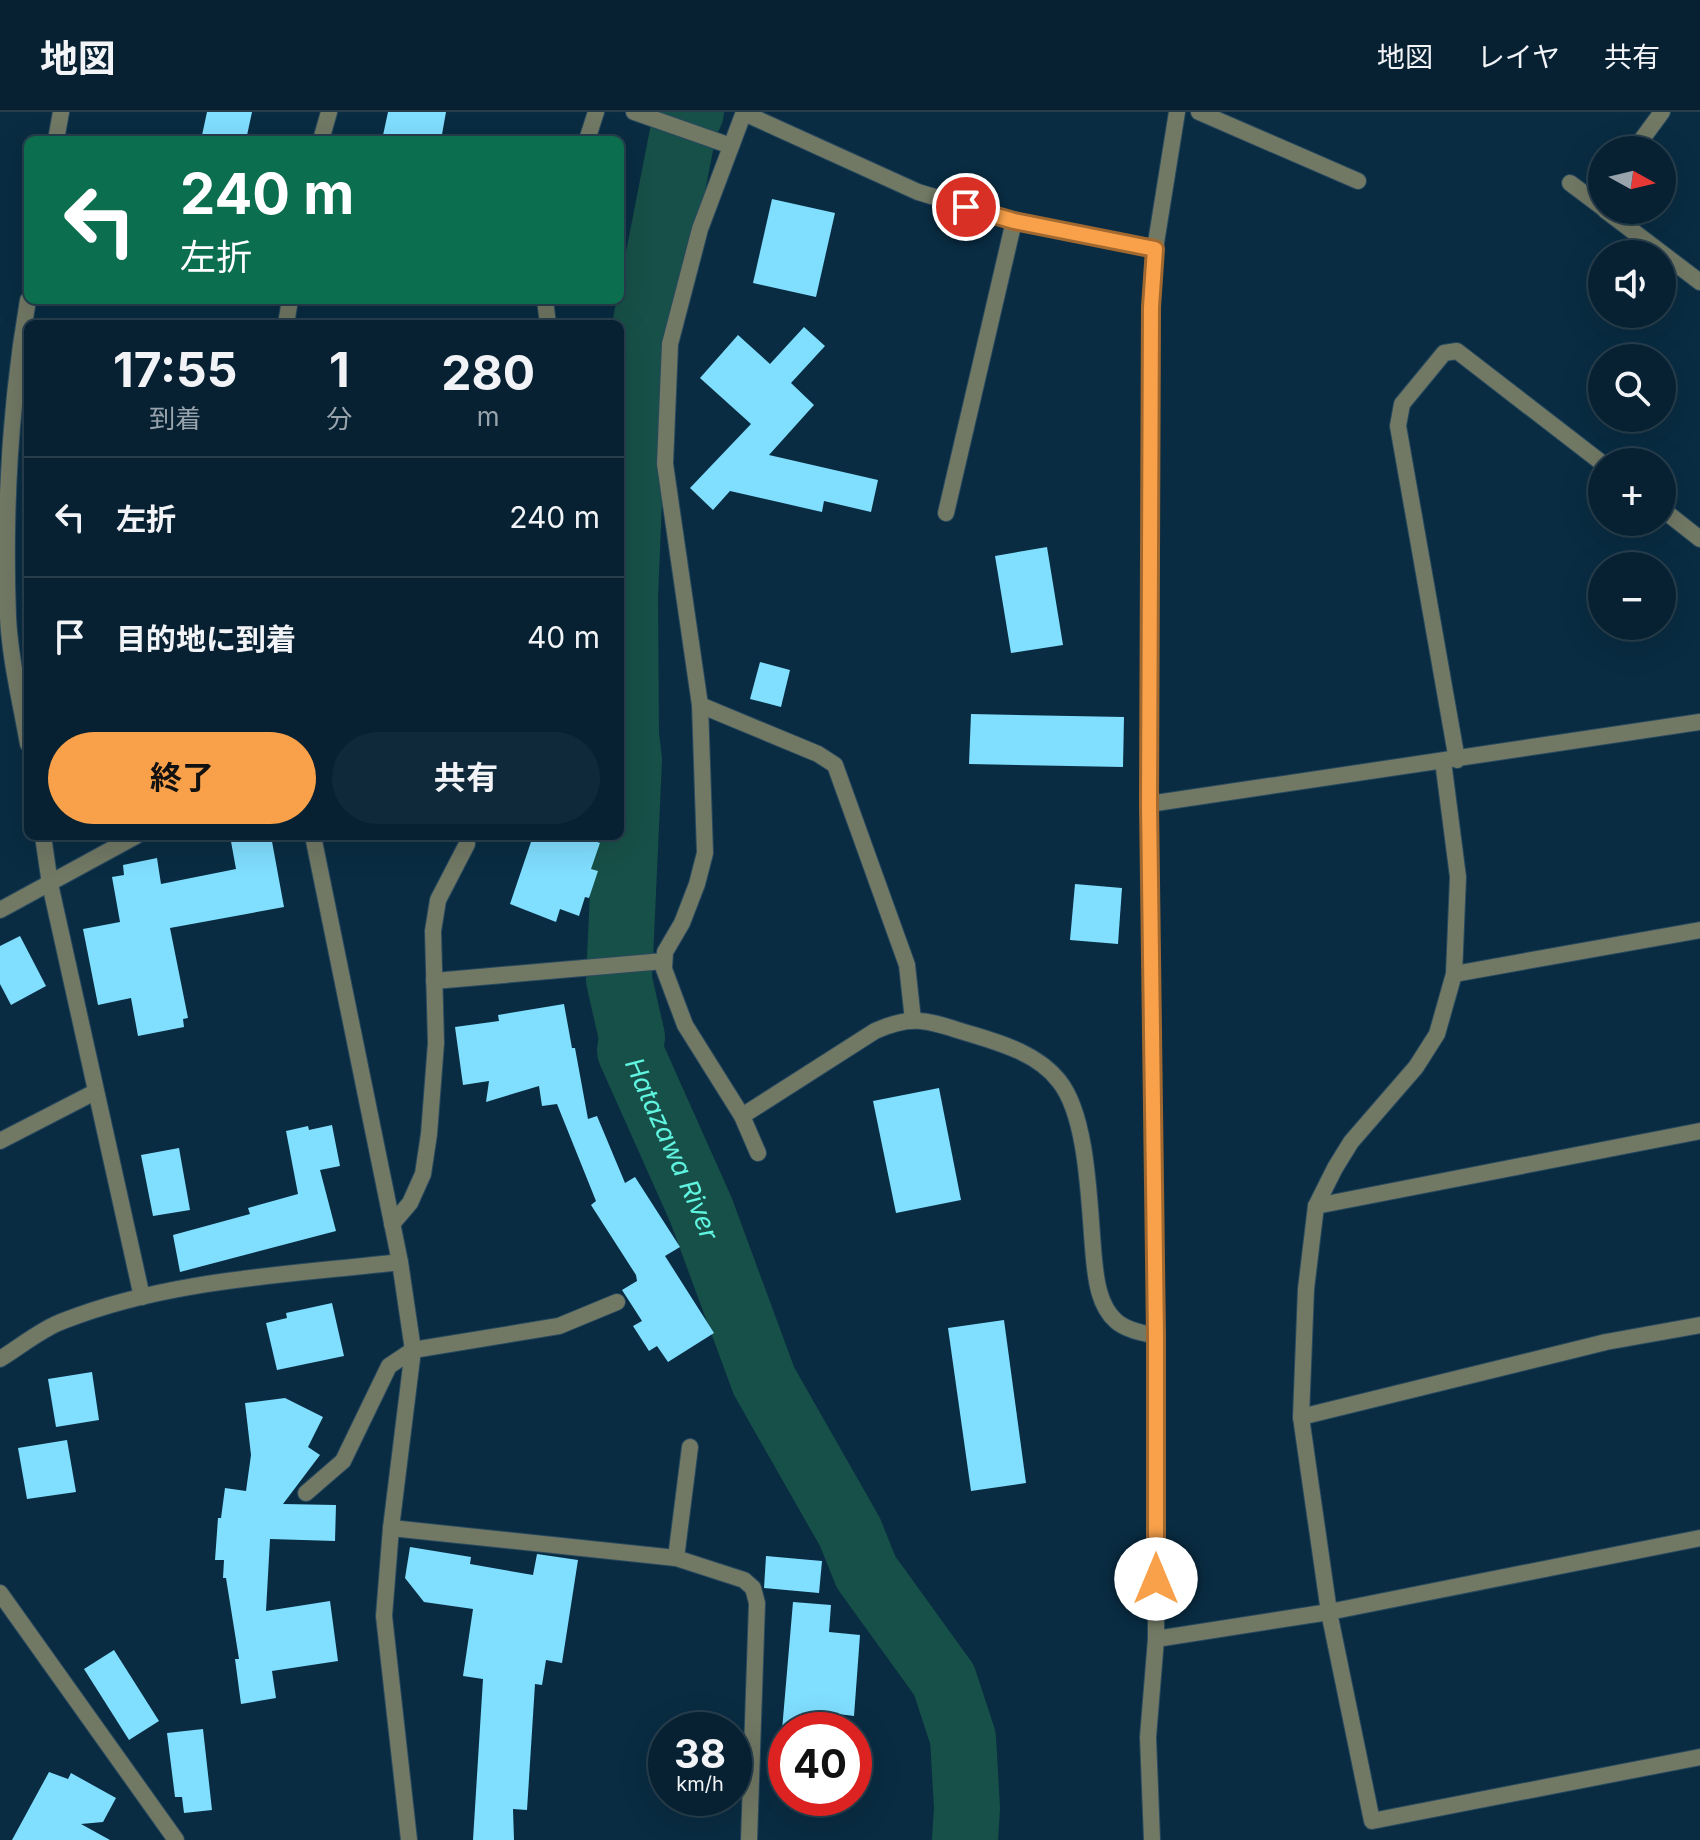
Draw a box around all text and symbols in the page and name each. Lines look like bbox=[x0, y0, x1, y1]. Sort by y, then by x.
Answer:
text: 地図 bbox=[40, 35, 116, 81]
text: 地図 bbox=[1377, 40, 1433, 74]
text: レイヤ bbox=[1477, 40, 1560, 74]
text: 共有 bbox=[1604, 40, 1660, 74]
north arrow bbox=[1588, 136, 1676, 224]
map controls bbox=[1588, 136, 1676, 640]
text: 240 m bbox=[180, 160, 354, 228]
icon: left bbox=[48, 168, 152, 272]
pin bbox=[932, 173, 1000, 241]
icon: arrive bbox=[944, 185, 988, 229]
text: 左折 bbox=[180, 235, 252, 279]
button: sound bbox=[1588, 240, 1676, 328]
text: 17:55 bbox=[113, 340, 237, 399]
text: 1 bbox=[329, 340, 350, 399]
text: 280 bbox=[441, 343, 535, 402]
button: search bbox=[1588, 344, 1676, 432]
text: m bbox=[477, 401, 500, 432]
text: 到着 bbox=[149, 403, 201, 434]
text: 分 bbox=[326, 403, 352, 434]
button: + bbox=[1588, 448, 1676, 536]
icon: left bbox=[48, 495, 92, 539]
text: 240 m bbox=[509, 499, 600, 535]
text: 左折 bbox=[116, 501, 176, 537]
button: − bbox=[1588, 552, 1676, 640]
icon: arrive bbox=[48, 615, 92, 659]
text: 40 m bbox=[527, 619, 600, 655]
text: 目的地に到着 bbox=[116, 621, 296, 657]
button: 終了 bbox=[48, 732, 316, 824]
button: 共有 bbox=[332, 732, 600, 824]
water label: Hatazawa River bbox=[619, 1053, 726, 1245]
position arrow bbox=[1114, 1537, 1198, 1621]
speed limit sign: 40 bbox=[768, 1712, 872, 1816]
text: 38 bbox=[674, 1729, 726, 1778]
text: km/h bbox=[676, 1772, 724, 1796]

